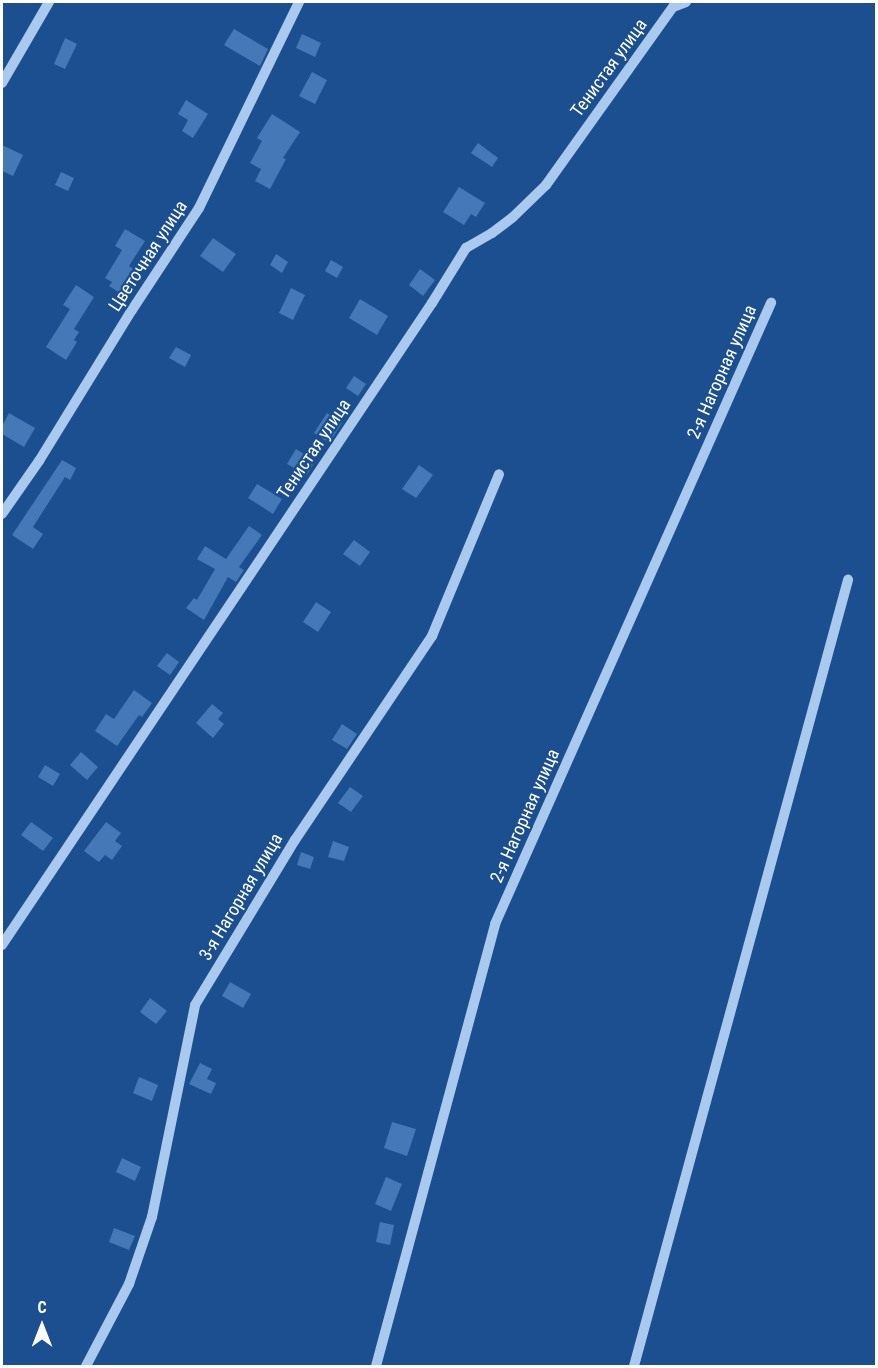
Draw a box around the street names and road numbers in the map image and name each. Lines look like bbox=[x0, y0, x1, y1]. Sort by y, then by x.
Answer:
street label: Тенистая улица bbox=[566, 15, 652, 121]
street label: Цветочная улица bbox=[104, 196, 192, 316]
street label: 2-я Нагорная улица bbox=[683, 302, 761, 442]
street label: Тенистая улица bbox=[273, 395, 355, 503]
street label: 2-я Нагорная улица bbox=[486, 746, 564, 886]
street label: 3-я Нагорная улица bbox=[195, 829, 287, 965]

